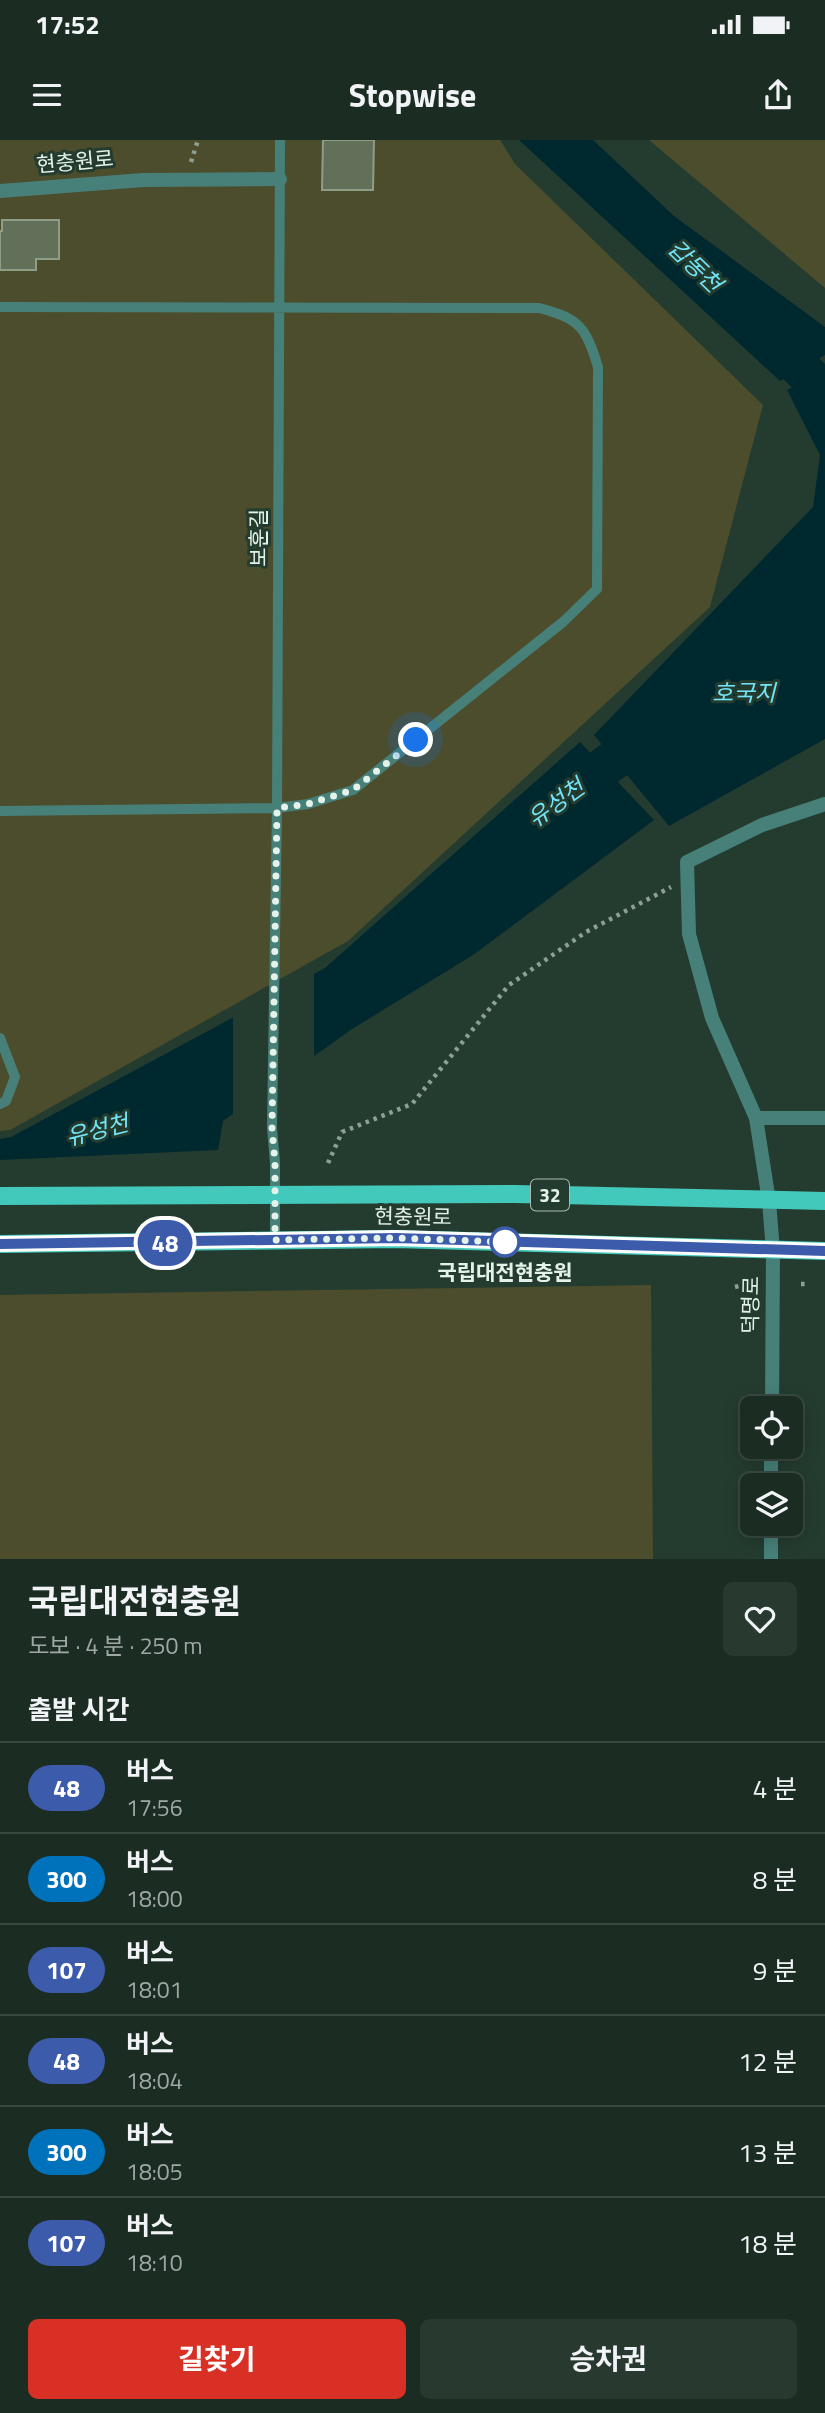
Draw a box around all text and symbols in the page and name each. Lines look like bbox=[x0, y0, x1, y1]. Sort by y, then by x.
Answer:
text: 17:52 bbox=[35, 5, 100, 44]
text: Stopwise bbox=[349, 71, 476, 119]
icon: menu bbox=[28, 76, 66, 114]
icon: share bbox=[759, 76, 797, 114]
street label: 현충원로 bbox=[35, 142, 115, 180]
water label: 갑동천 bbox=[660, 231, 732, 302]
street label: 보훈길 bbox=[242, 509, 274, 567]
water label: 호국지 bbox=[712, 675, 778, 710]
your location bbox=[398, 722, 433, 757]
water label: 유성천 bbox=[520, 768, 594, 835]
water label: 유성천 bbox=[62, 1104, 135, 1154]
road number: 32 bbox=[531, 1180, 569, 1210]
street label: 현충원로 bbox=[374, 1199, 452, 1233]
line badge: 48 bbox=[134, 1220, 196, 1266]
text: 48 bbox=[152, 1225, 178, 1261]
marker: 국립대전현충원 bbox=[490, 1227, 520, 1257]
place label: 국립대전현충원 bbox=[437, 1256, 573, 1288]
street label: 덕명로 bbox=[733, 1276, 767, 1334]
map controls bbox=[740, 1396, 803, 1536]
button: locate bbox=[740, 1396, 803, 1459]
button: layers bbox=[740, 1473, 803, 1536]
text: 국립대전현충원 bbox=[28, 1576, 241, 1626]
button: heart bbox=[723, 1582, 797, 1656]
text: 도보 · 4 분 · 250 m bbox=[28, 1628, 203, 1663]
text: 출발 시간 bbox=[28, 1690, 129, 1729]
text: 버스 bbox=[126, 1751, 174, 1790]
text: 4 분 bbox=[753, 1769, 797, 1808]
text: 48 bbox=[53, 1770, 80, 1806]
text: 17:56 bbox=[126, 1790, 183, 1825]
text: 버스 bbox=[126, 1842, 174, 1881]
text: 8 분 bbox=[753, 1860, 797, 1899]
text: 300 bbox=[46, 1861, 87, 1897]
text: 18:00 bbox=[126, 1881, 183, 1916]
text: 버스 bbox=[126, 1933, 174, 1972]
text: 9 분 bbox=[753, 1951, 797, 1990]
text: 107 bbox=[46, 1952, 87, 1988]
text: 18:01 bbox=[126, 1972, 183, 2007]
text: 버스 bbox=[126, 2024, 174, 2063]
text: 12 분 bbox=[738, 2042, 797, 2081]
text: 48 bbox=[53, 2043, 80, 2079]
text: 18:04 bbox=[126, 2063, 183, 2098]
text: 버스 bbox=[126, 2115, 174, 2154]
text: 13 분 bbox=[738, 2133, 797, 2172]
text: 300 bbox=[46, 2134, 87, 2170]
text: 18:05 bbox=[126, 2154, 183, 2189]
text: 버스 bbox=[126, 2206, 174, 2245]
text: 18 분 bbox=[738, 2224, 797, 2263]
text: 107 bbox=[46, 2225, 87, 2261]
text: 18:10 bbox=[126, 2245, 183, 2280]
button: 길찾기 bbox=[28, 2319, 406, 2399]
button: 승차권 bbox=[420, 2319, 797, 2399]

